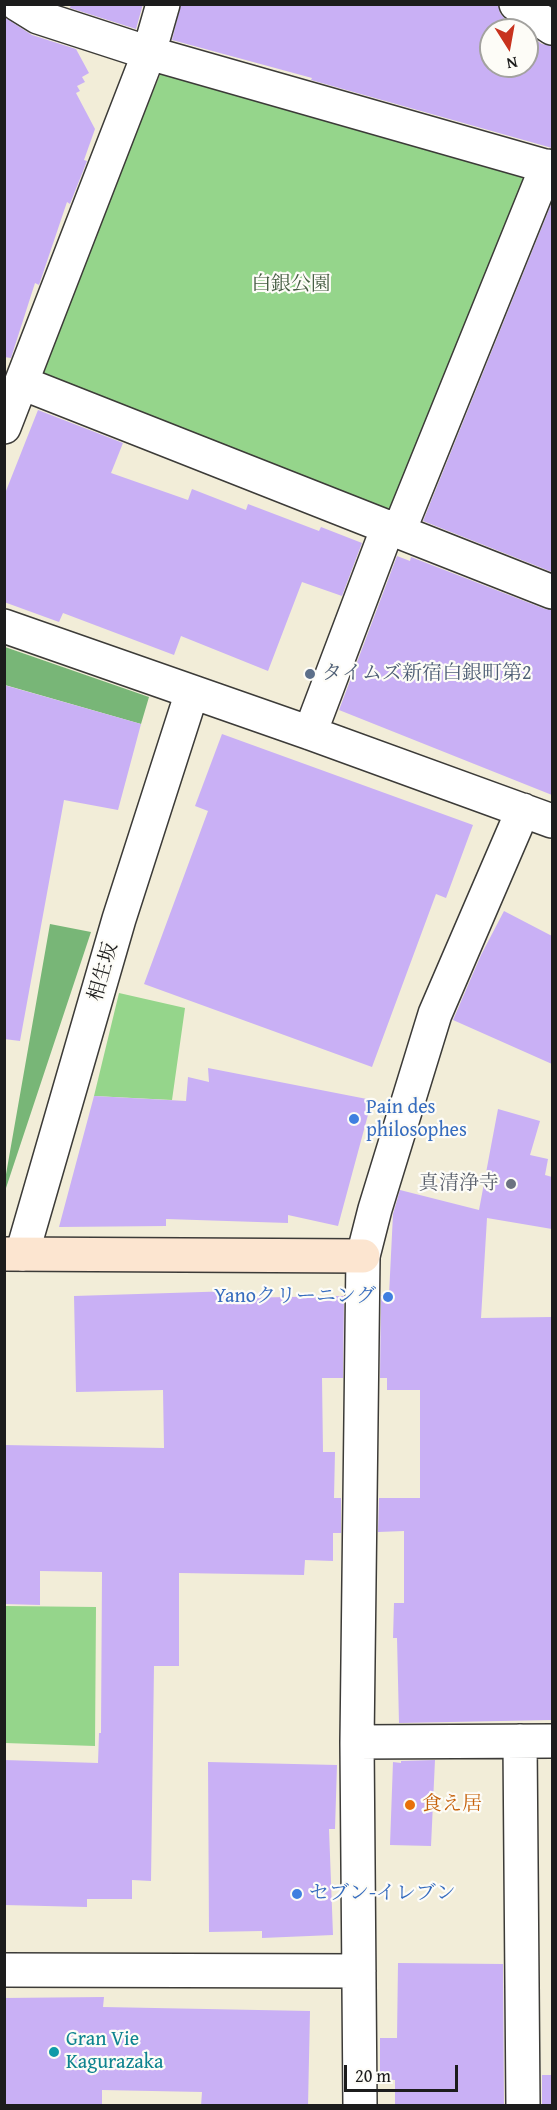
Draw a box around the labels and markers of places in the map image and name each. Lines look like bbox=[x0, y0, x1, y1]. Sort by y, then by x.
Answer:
place label: タイムズ新宿白銀町第2 bbox=[322, 662, 532, 686]
marker: タイムズ新宿白銀町第2 bbox=[303, 667, 317, 681]
place label: Pain des philosophes bbox=[366, 1096, 467, 1143]
marker: Pain des philosophes bbox=[347, 1112, 361, 1126]
place label: 真清浄寺 bbox=[419, 1172, 499, 1196]
marker: 真清浄寺 bbox=[504, 1177, 518, 1191]
place label: Yanoクリーニング bbox=[214, 1285, 376, 1309]
marker: Yanoクリーニング bbox=[381, 1290, 395, 1304]
place label: 食え居 bbox=[422, 1793, 482, 1817]
marker: 食え居 bbox=[403, 1798, 417, 1812]
place label: セブン-イレブン bbox=[309, 1882, 456, 1906]
marker: セブン-イレブン bbox=[290, 1887, 304, 1901]
place label: Gran Vie Kagurazaka bbox=[66, 2028, 163, 2075]
marker: Gran Vie Kagurazaka bbox=[47, 2045, 61, 2059]

